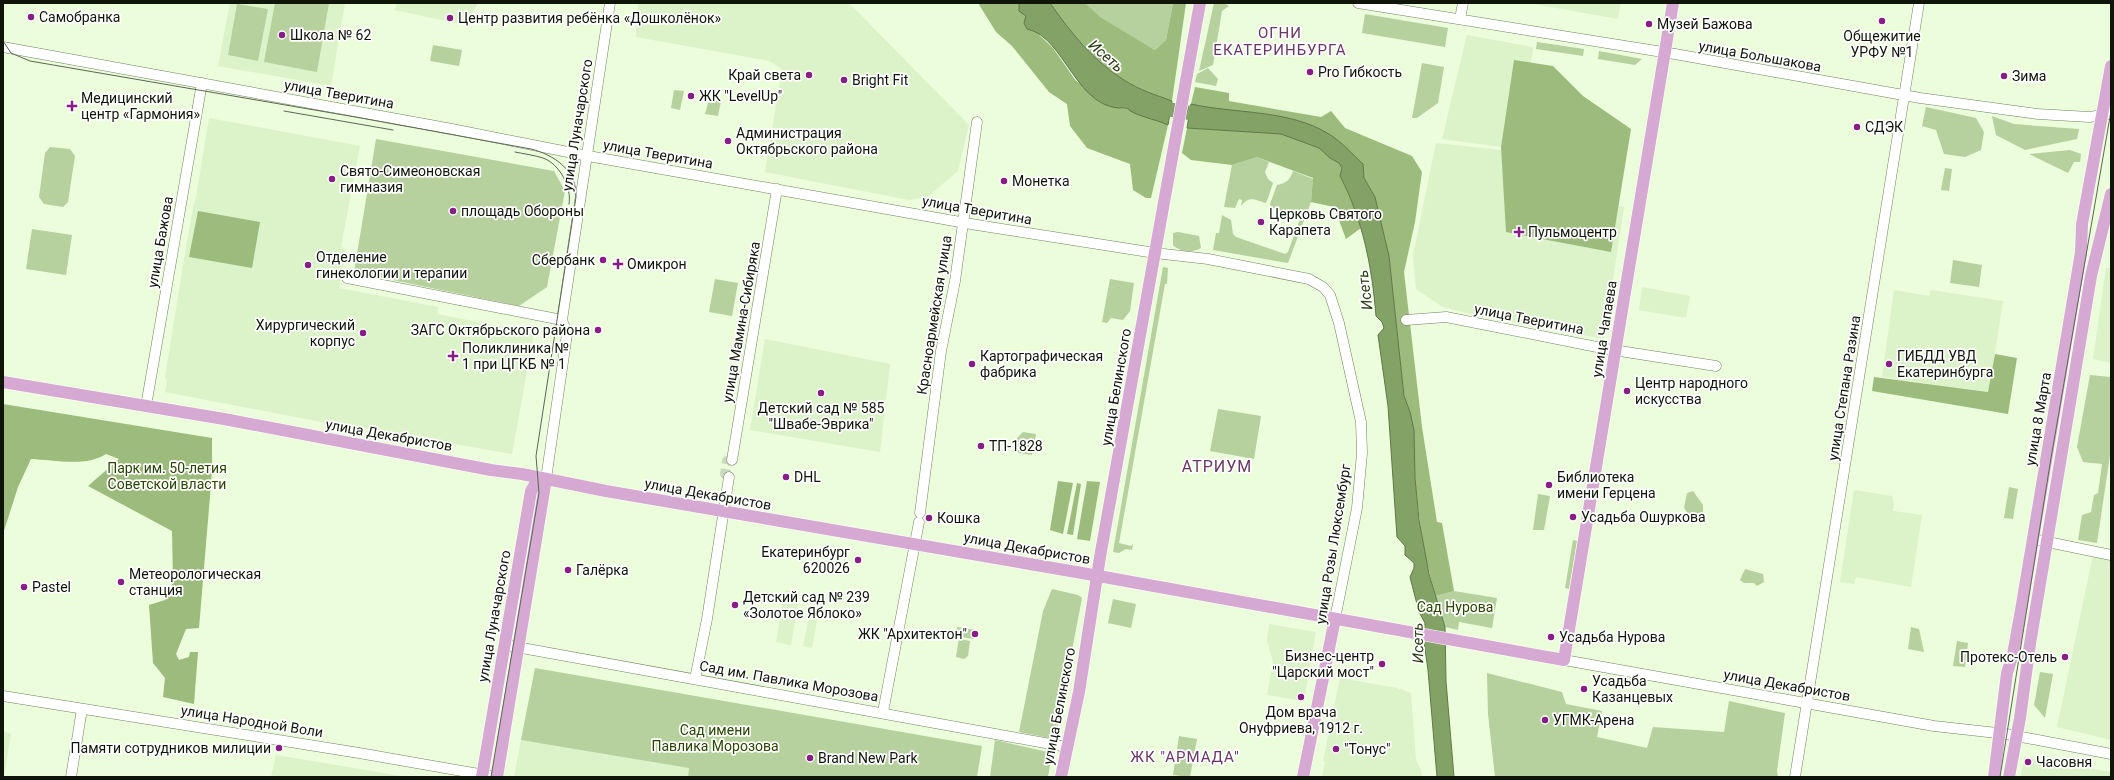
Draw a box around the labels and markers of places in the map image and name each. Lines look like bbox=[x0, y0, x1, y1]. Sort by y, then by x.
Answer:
place label: Самобранка bbox=[39, 9, 120, 25]
place label: Центр развития ребёнка «Дошколёнок» bbox=[458, 10, 721, 26]
marker: Самобранка bbox=[26, 12, 36, 22]
marker: Центр развития ребёнка «Дошколёнок» bbox=[445, 13, 455, 23]
place label: Музей Бажова bbox=[1657, 16, 1753, 32]
marker: Общежитие УРФУ №1 bbox=[1877, 16, 1887, 26]
marker: Музей Бажова bbox=[1644, 19, 1654, 29]
place label: Школа № 62 bbox=[290, 27, 371, 43]
place label: Общежитие УРФУ №1 bbox=[1843, 28, 1921, 60]
marker: Школа № 62 bbox=[277, 30, 287, 40]
place label: Pro Гибкость bbox=[1318, 64, 1402, 80]
place label: Край света bbox=[728, 67, 801, 83]
marker: Pro Гибкость bbox=[1305, 67, 1315, 77]
place label: Зима bbox=[2012, 68, 2046, 84]
marker: Край света bbox=[804, 70, 814, 80]
marker: Зима bbox=[1999, 71, 2009, 81]
place label: Bright Fit bbox=[852, 72, 909, 88]
marker: Bright Fit bbox=[839, 75, 849, 85]
place label: ЖК "LevelUp" bbox=[699, 88, 782, 104]
place label: Медицинский центр «Гармония» bbox=[81, 90, 200, 122]
marker: ЖК "LevelUp" bbox=[686, 91, 696, 101]
marker: Медицинский центр «Гармония» bbox=[66, 100, 78, 112]
place label: СДЭК bbox=[1865, 119, 1903, 135]
marker: СДЭК bbox=[1852, 122, 1862, 132]
place label: Администрация Октябрьского района bbox=[736, 125, 878, 157]
marker: Администрация Октябрьского района bbox=[723, 136, 733, 146]
place label: Свято-Симеоновская гимназия bbox=[340, 163, 480, 195]
place label: Монетка bbox=[1012, 173, 1070, 189]
marker: Свято-Симеоновская гимназия bbox=[327, 174, 337, 184]
marker: Монетка bbox=[999, 176, 1009, 186]
place label: площадь Обороны bbox=[461, 203, 584, 219]
marker: площадь Обороны bbox=[448, 206, 458, 216]
place label: Церковь Святого Карапета bbox=[1269, 206, 1382, 238]
marker: Церковь Святого Карапета bbox=[1256, 217, 1266, 227]
place label: Пульмоцентр bbox=[1528, 224, 1617, 240]
marker: Пульмоцентр bbox=[1513, 226, 1525, 238]
place label: Отделение гинекологии и терапии bbox=[316, 249, 467, 281]
place label: Сбербанк bbox=[532, 252, 595, 268]
marker: Сбербанк bbox=[598, 255, 608, 265]
place label: Омикрон bbox=[627, 256, 687, 272]
marker: Омикрон bbox=[612, 258, 624, 270]
marker: Отделение гинекологии и терапии bbox=[303, 260, 313, 270]
place label: Хирургический корпус bbox=[256, 317, 355, 349]
place label: ЗАГС Октябрьского района bbox=[411, 322, 590, 338]
marker: ЗАГС Октябрьского района bbox=[593, 325, 603, 335]
marker: Хирургический корпус bbox=[358, 328, 368, 338]
place label: Поликлиника № 1 при ЦГКБ № 1 bbox=[462, 340, 569, 372]
place label: Картографическая фабрика bbox=[980, 348, 1103, 380]
place label: ГИБДД УВД Екатеринбурга bbox=[1897, 348, 1993, 380]
marker: Поликлиника № 1 при ЦГКБ № 1 bbox=[447, 350, 459, 362]
marker: Картографическая фабрика bbox=[967, 359, 977, 369]
marker: ГИБДД УВД Екатеринбурга bbox=[1884, 359, 1894, 369]
place label: Центр народного искусства bbox=[1635, 375, 1748, 407]
marker: Центр народного искусства bbox=[1622, 386, 1632, 396]
marker: Детский сад № 585 "Швабе-Эврика" bbox=[816, 388, 826, 398]
place label: Детский сад № 585 "Швабе-Эврика" bbox=[758, 400, 885, 432]
place label: ТП-1828 bbox=[989, 438, 1043, 454]
marker: ТП-1828 bbox=[976, 441, 986, 451]
place label: DHL bbox=[794, 469, 821, 485]
place label: Библиотека имени Герцена bbox=[1557, 469, 1656, 501]
marker: DHL bbox=[781, 472, 791, 482]
marker: Библиотека имени Герцена bbox=[1544, 480, 1554, 490]
place label: Усадьба Ошуркова bbox=[1581, 509, 1706, 525]
place label: Кошка bbox=[937, 510, 980, 526]
marker: Усадьба Ошуркова bbox=[1568, 512, 1578, 522]
marker: Кошка bbox=[924, 513, 934, 523]
place label: Екатеринбург 620026 bbox=[761, 544, 850, 576]
marker: Екатеринбург 620026 bbox=[853, 555, 863, 565]
place label: Галёрка bbox=[576, 562, 629, 578]
marker: Галёрка bbox=[563, 565, 573, 575]
place label: Метеорологическая станция bbox=[129, 566, 261, 598]
marker: Метеорологическая станция bbox=[116, 577, 126, 587]
place label: Pastel bbox=[32, 579, 71, 595]
marker: Pastel bbox=[19, 582, 29, 592]
place label: Детский сад № 239 «Золотое Яблоко» bbox=[743, 589, 870, 621]
marker: Детский сад № 239 «Золотое Яблоко» bbox=[730, 600, 740, 610]
place label: ЖК "Архитектон" bbox=[858, 626, 967, 642]
marker: ЖК "Архитектон" bbox=[970, 629, 980, 639]
place label: Усадьба Нурова bbox=[1559, 629, 1665, 645]
marker: Усадьба Нурова bbox=[1546, 632, 1556, 642]
place label: Бизнес-центр "Царский мост" bbox=[1272, 648, 1374, 680]
place label: Протекс-Отель bbox=[1960, 649, 2057, 665]
marker: Протекс-Отель bbox=[2060, 652, 2070, 662]
marker: Бизнес-центр "Царский мост" bbox=[1377, 659, 1387, 669]
place label: Усадьба Казанцевых bbox=[1592, 673, 1673, 705]
marker: Усадьба Казанцевых bbox=[1579, 684, 1589, 694]
marker: Дом врача Онуфриева, 1912 г. bbox=[1296, 692, 1306, 702]
place label: Дом врача Онуфриева, 1912 г. bbox=[1239, 704, 1363, 736]
place label: УГМК-Арена bbox=[1553, 712, 1634, 728]
marker: УГМК-Арена bbox=[1540, 715, 1550, 725]
place label: Памяти сотрудников милиции bbox=[71, 740, 271, 756]
place label: "Тонус" bbox=[1344, 741, 1391, 757]
marker: Памяти сотрудников милиции bbox=[274, 743, 284, 753]
marker: "Тонус" bbox=[1331, 744, 1341, 754]
place label: Brand New Park bbox=[818, 750, 918, 766]
marker: Brand New Park bbox=[805, 753, 815, 763]
place label: Часовня bbox=[2036, 754, 2092, 770]
marker: Часовня bbox=[2023, 757, 2033, 767]

